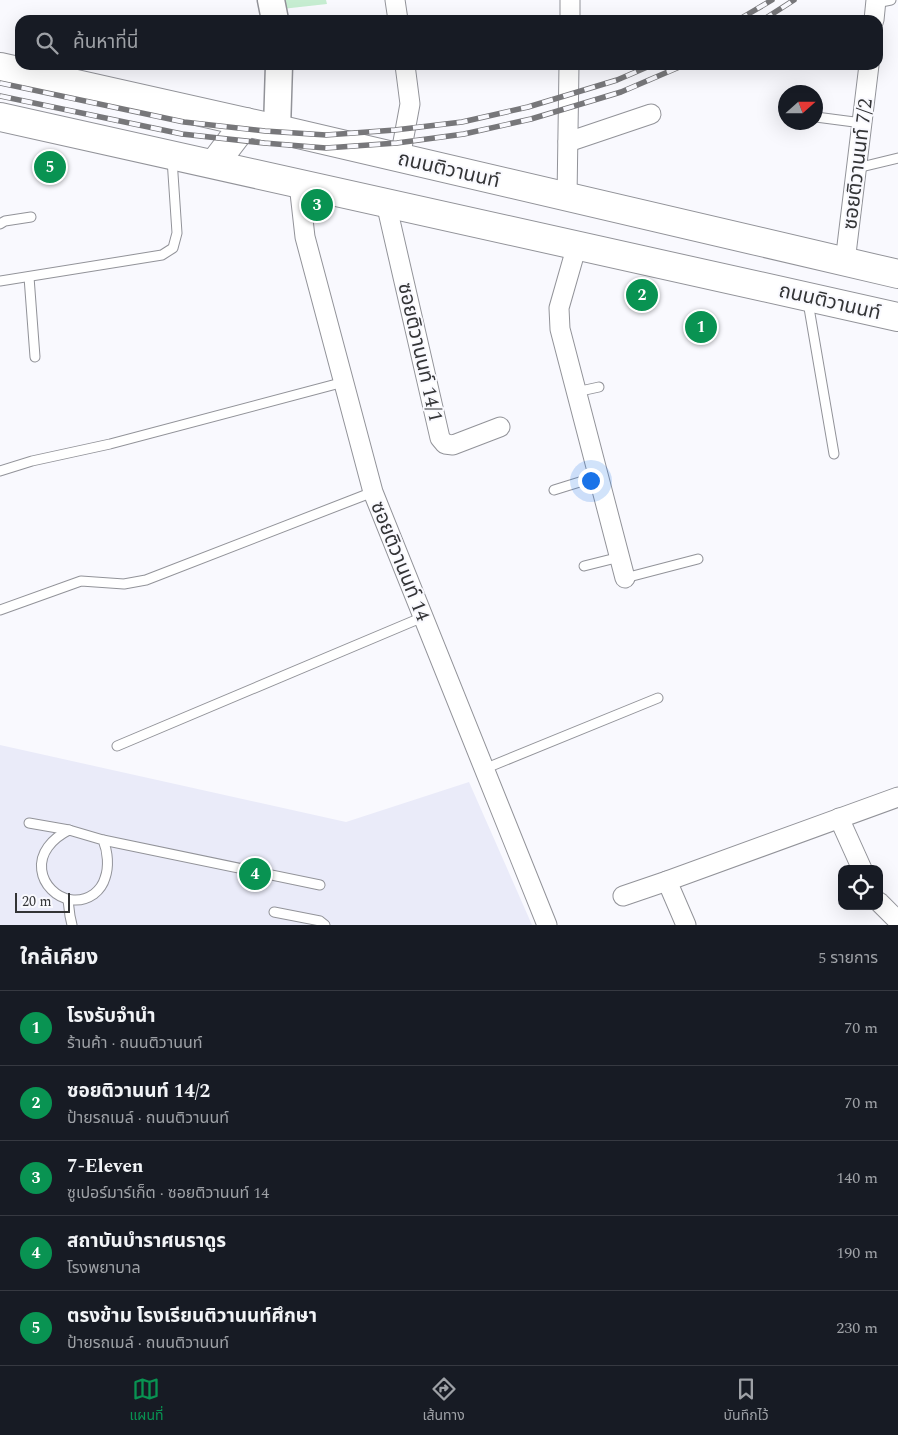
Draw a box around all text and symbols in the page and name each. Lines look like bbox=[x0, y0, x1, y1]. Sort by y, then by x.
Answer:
search box bbox=[15, 15, 883, 70]
text: ค้นหาที่นี่ bbox=[73, 28, 138, 57]
icon: search bbox=[33, 29, 61, 57]
north arrow bbox=[778, 85, 823, 130]
street label: ซอยติวานนท์ 7/2 bbox=[835, 97, 881, 231]
street label: ถนนติวานนท์ bbox=[395, 144, 503, 196]
pin: 5 bbox=[34, 148, 66, 186]
pin: 3 bbox=[301, 186, 333, 224]
pin: 2 bbox=[626, 276, 658, 314]
street label: ถนนติวานนท์ bbox=[776, 276, 884, 328]
street label: ซอยติวานนท์ 14/1 bbox=[389, 280, 451, 425]
pin: 1 bbox=[685, 308, 717, 346]
your location bbox=[578, 468, 604, 494]
street label: ซอยติวานนท์ 14 bbox=[362, 497, 438, 626]
pin: 4 bbox=[239, 855, 271, 893]
map controls bbox=[838, 865, 883, 910]
button: locate bbox=[838, 865, 883, 910]
scale bar bbox=[15, 890, 70, 913]
text: 20 m bbox=[22, 891, 52, 912]
text: ใกล้เคียง bbox=[20, 942, 98, 974]
text: 5 รายการ bbox=[818, 946, 878, 970]
text: โรงรับจำนำ bbox=[67, 1002, 156, 1031]
text: 1 bbox=[32, 1016, 40, 1040]
text: 70 m bbox=[844, 1016, 878, 1040]
text: ร้านค้า · ถนนติวานนท์ bbox=[67, 1031, 203, 1055]
text: ซอยติวานนท์ 14/2 bbox=[67, 1077, 210, 1106]
text: 2 bbox=[32, 1091, 40, 1115]
text: 70 m bbox=[844, 1091, 878, 1115]
text: ป้ายรถเมล์ · ถนนติวานนท์ bbox=[67, 1106, 229, 1130]
text: 7-Eleven bbox=[67, 1152, 144, 1181]
text: 3 bbox=[32, 1166, 40, 1190]
text: 140 m bbox=[836, 1166, 878, 1190]
text: ซูเปอร์มาร์เก็ต · ซอยติวานนท์ 14 bbox=[67, 1181, 269, 1205]
text: สถาบันบำราศนราดูร bbox=[67, 1227, 226, 1256]
text: 4 bbox=[32, 1241, 40, 1265]
text: 190 m bbox=[836, 1241, 878, 1265]
text: โรงพยาบาล bbox=[67, 1256, 141, 1280]
text: ตรงข้าม โรงเรียนติวานนท์ศึกษา bbox=[67, 1302, 317, 1331]
text: 5 bbox=[32, 1316, 40, 1340]
text: 230 m bbox=[836, 1316, 878, 1340]
text: ป้ายรถเมล์ · ถนนติวานนท์ bbox=[67, 1331, 229, 1355]
tab: แผนที่ bbox=[129, 1375, 164, 1426]
tab: เส้นทาง bbox=[422, 1375, 465, 1426]
tab: บันทึกไว้ bbox=[724, 1375, 769, 1426]

